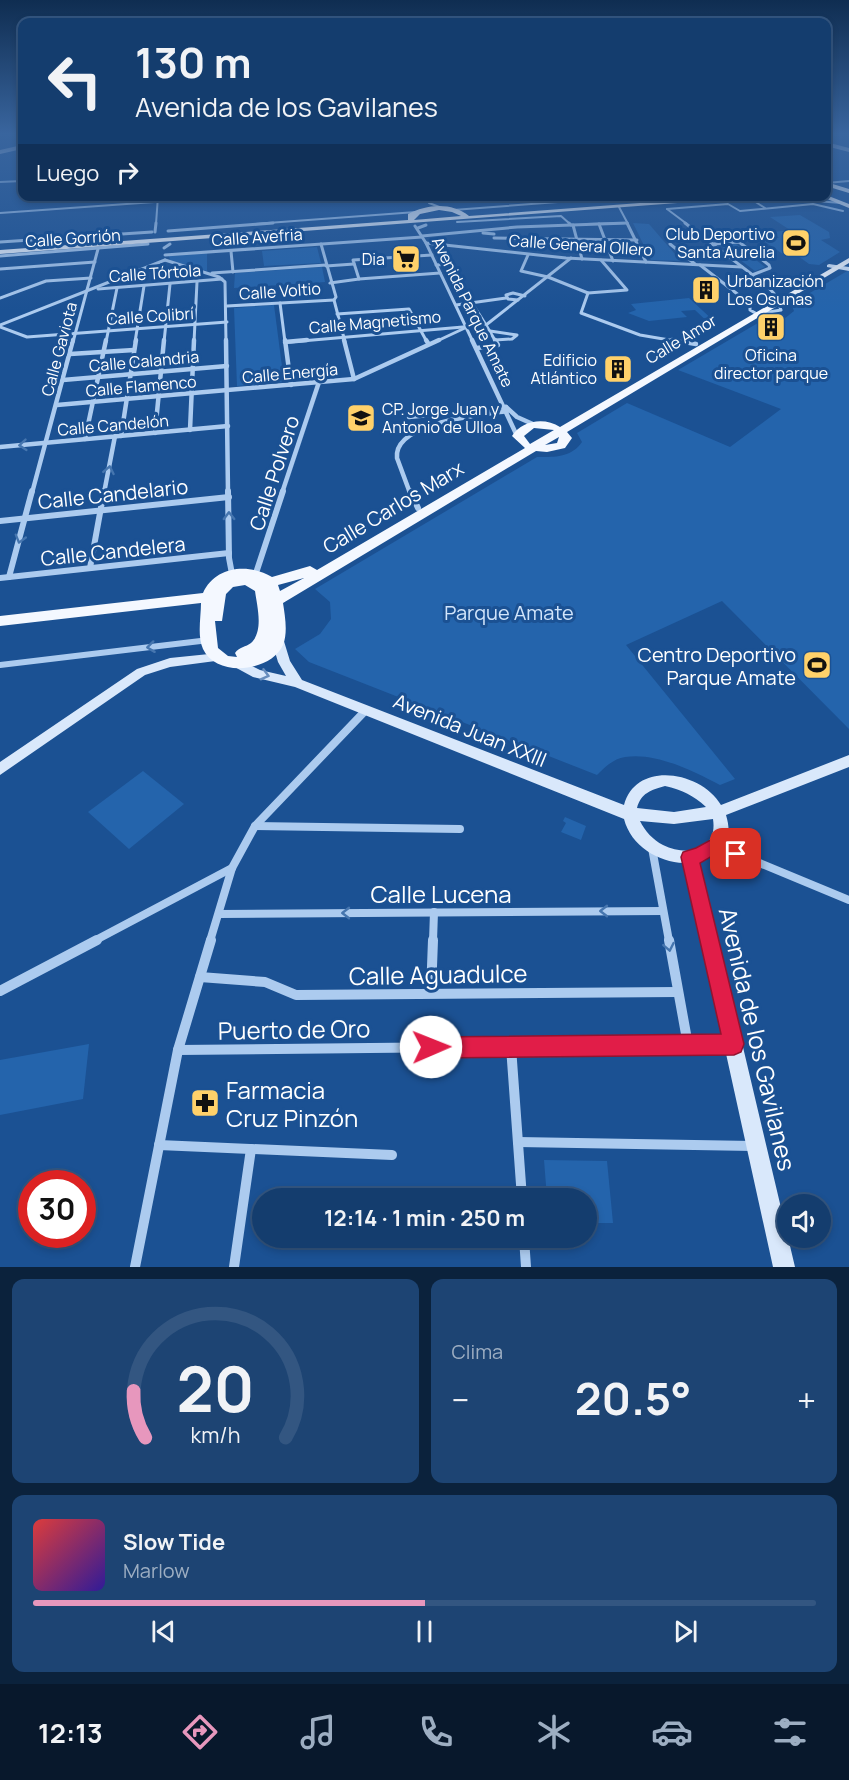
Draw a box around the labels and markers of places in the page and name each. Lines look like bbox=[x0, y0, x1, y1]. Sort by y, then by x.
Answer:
place label: Club Deportivo Santa Aurelia bbox=[666, 223, 775, 263]
sports icon: Club Deportivo Santa Aurelia bbox=[780, 227, 812, 259]
supermarket icon: Dia bbox=[390, 243, 422, 275]
place label: Dia bbox=[362, 248, 385, 270]
place label: Urbanización Los Osunas bbox=[727, 270, 824, 310]
building icon: Urbanización Los Osunas bbox=[690, 274, 722, 306]
building icon: Oficina director parque bbox=[755, 311, 787, 343]
place label: Oficina director parque bbox=[714, 344, 828, 384]
place label: Edificio Atlántico bbox=[530, 349, 597, 389]
building icon: Edificio Atlántico bbox=[602, 353, 634, 385]
place label: CP. Jorge Juan y Antonio de Ulloa bbox=[382, 398, 502, 438]
school or university icon: CP. Jorge Juan y Antonio de Ulloa bbox=[345, 402, 377, 434]
place label: Centro Deportivo Parque Amate bbox=[638, 641, 796, 691]
sports icon: Centro Deportivo Parque Amate bbox=[801, 649, 833, 681]
pin bbox=[710, 828, 761, 879]
place label: Farmacia Cruz Pinzón bbox=[226, 1073, 358, 1134]
pharmacy icon: Farmacia Cruz Pinzón bbox=[189, 1087, 221, 1119]

